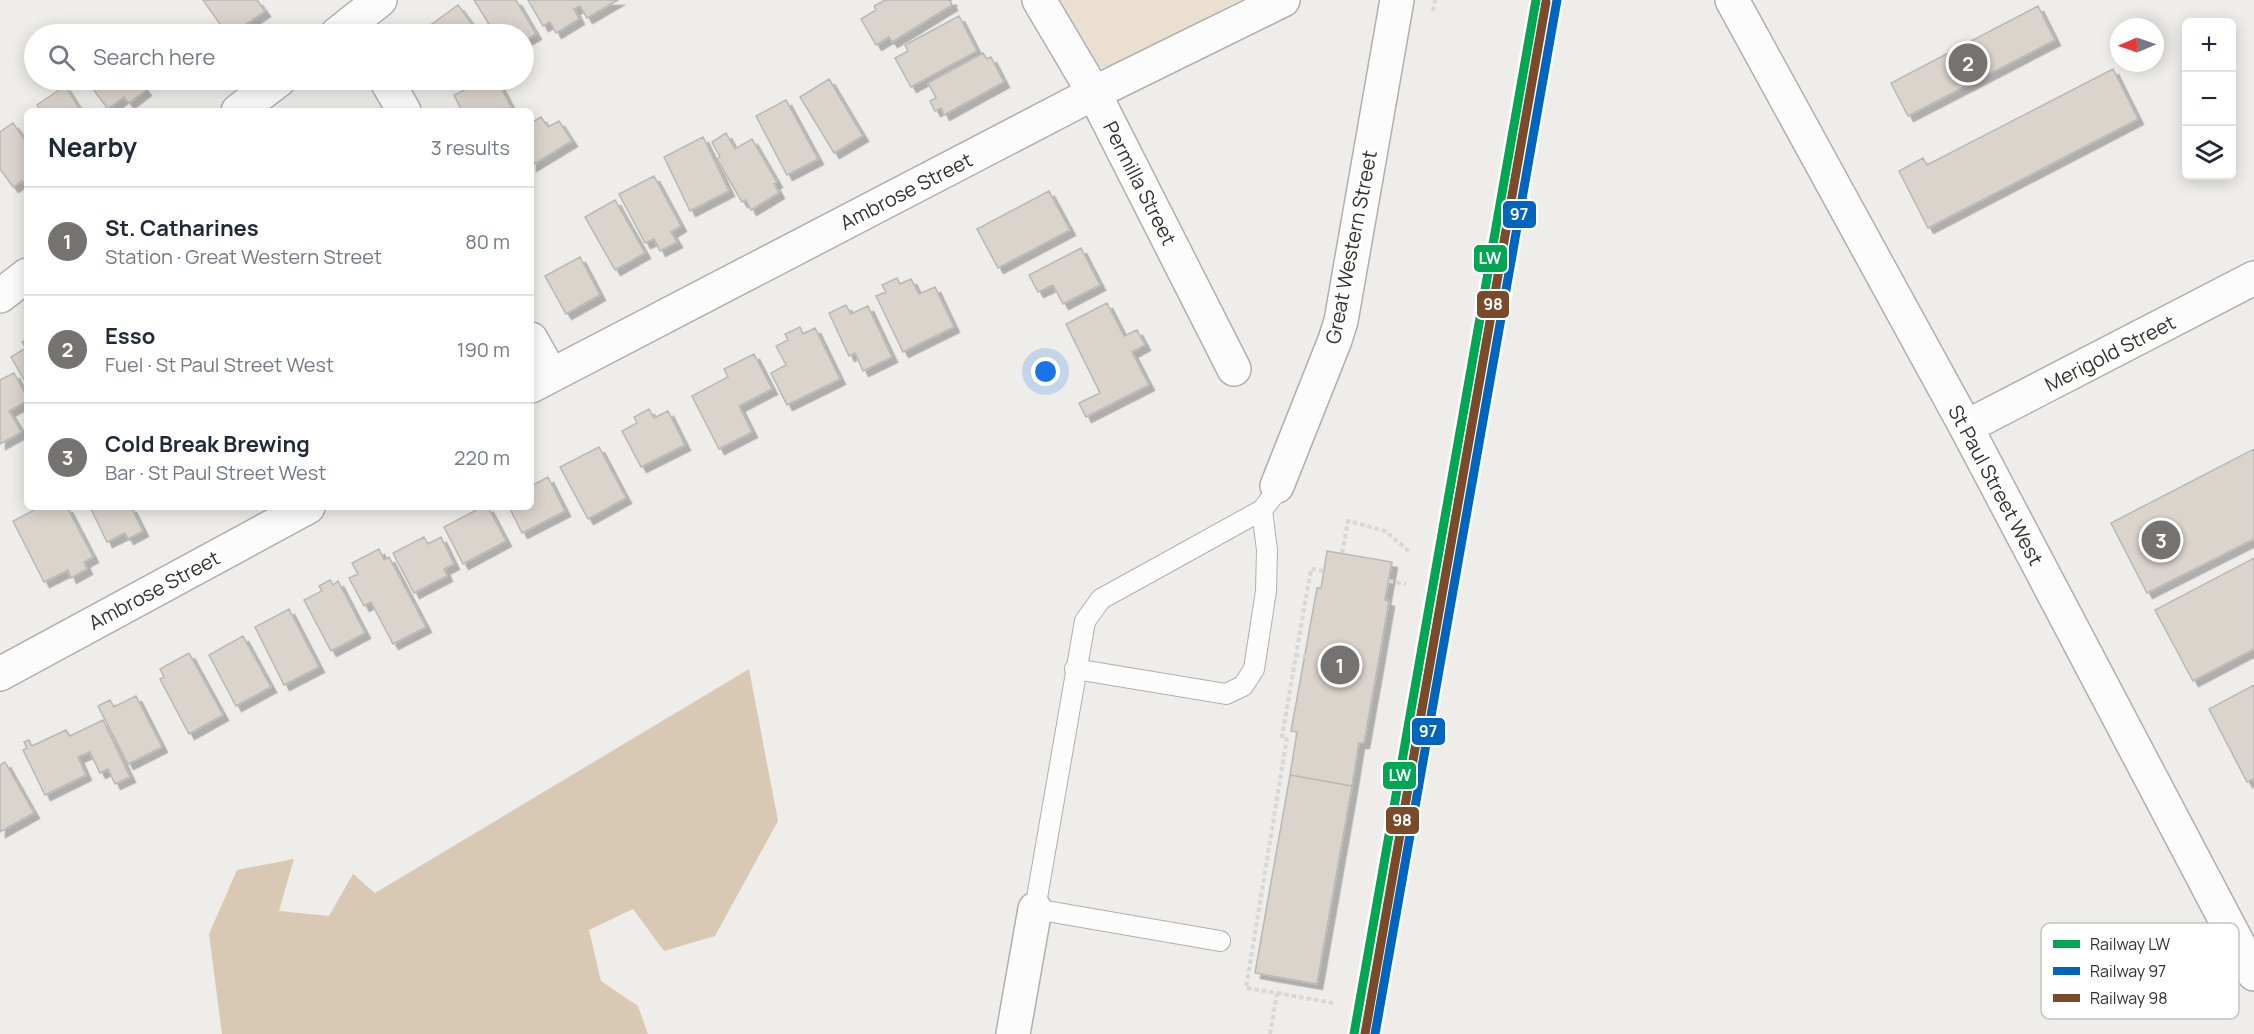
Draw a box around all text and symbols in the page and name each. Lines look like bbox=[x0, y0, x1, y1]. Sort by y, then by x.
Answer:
north arrow bbox=[2110, 18, 2164, 72]
map controls bbox=[2182, 18, 2236, 180]
button: + bbox=[2182, 18, 2236, 72]
search box bbox=[24, 24, 534, 90]
pin: 2 bbox=[1948, 40, 1988, 86]
icon: search bbox=[45, 41, 78, 74]
text: Search here bbox=[93, 42, 215, 72]
button: − bbox=[2182, 72, 2236, 126]
street label: Permilla Street bbox=[1097, 116, 1183, 250]
button: layers bbox=[2182, 126, 2236, 180]
text: Nearby bbox=[48, 129, 137, 165]
text: 3 results bbox=[431, 134, 510, 161]
street label: Ambrose Street bbox=[835, 146, 977, 236]
street label: Great Western Street bbox=[1319, 148, 1383, 346]
line badge: 97 bbox=[1502, 200, 1537, 229]
text: 97 bbox=[1510, 203, 1528, 225]
text: St. Catharines bbox=[105, 213, 259, 243]
text: 1 bbox=[63, 228, 72, 255]
text: 80 m bbox=[465, 228, 510, 255]
text: Station · Great Western Street bbox=[105, 243, 382, 270]
line badge: LW bbox=[1473, 244, 1508, 273]
text: LW bbox=[1479, 247, 1502, 269]
line badge: 98 bbox=[1476, 290, 1510, 319]
text: 98 bbox=[1483, 293, 1503, 315]
street label: Merigold Street bbox=[2040, 308, 2180, 398]
text: Esso bbox=[105, 321, 155, 351]
text: 2 bbox=[62, 336, 73, 363]
text: 190 m bbox=[457, 336, 510, 363]
text: Fuel · St Paul Street West bbox=[105, 351, 334, 378]
your location bbox=[1031, 357, 1060, 386]
street label: St Paul Street West bbox=[1942, 400, 2050, 570]
text: Cold Break Brewing bbox=[105, 429, 310, 459]
text: 3 bbox=[62, 444, 73, 471]
text: 220 m bbox=[454, 444, 510, 471]
text: Bar · St Paul Street West bbox=[105, 459, 326, 486]
pin: 3 bbox=[2142, 518, 2180, 562]
street label: Ambrose Street bbox=[84, 544, 224, 636]
pin: 1 bbox=[1320, 642, 1360, 688]
line badge: 97 bbox=[1411, 717, 1446, 746]
text: 97 bbox=[1419, 720, 1437, 742]
line badge: LW bbox=[1382, 761, 1417, 790]
text: LW bbox=[1389, 764, 1412, 786]
line badge: 98 bbox=[1385, 806, 1420, 835]
text: 98 bbox=[1392, 809, 1412, 831]
legend bbox=[2041, 923, 2239, 1019]
text: Railway LW bbox=[2090, 933, 2170, 955]
text: Railway 97 bbox=[2090, 960, 2166, 982]
text: Railway 98 bbox=[2090, 987, 2168, 1009]

